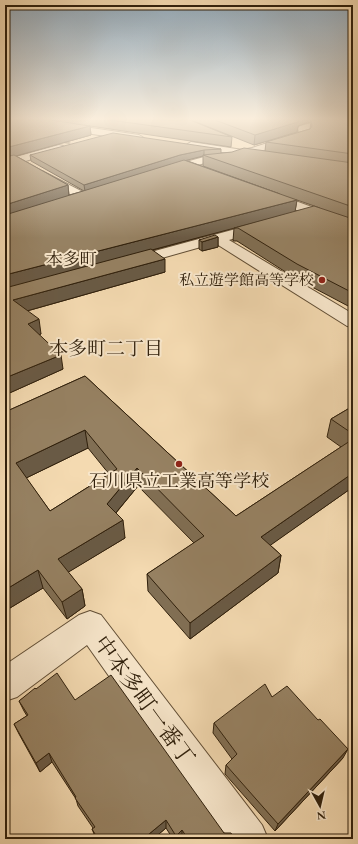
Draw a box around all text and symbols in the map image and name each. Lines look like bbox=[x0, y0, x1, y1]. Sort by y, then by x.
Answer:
district label: 本多町 bbox=[46, 248, 97, 270]
place label: 私立遊学館高等学校 bbox=[179, 270, 314, 289]
marker: 私立遊学館高等学校 bbox=[317, 275, 327, 285]
district label: 本多町二丁目 bbox=[49, 336, 163, 361]
marker: 石川県立工業高等学校 bbox=[174, 459, 184, 469]
place label: 石川県立工業高等学校 bbox=[89, 469, 269, 492]
street label: 中本多町一番丁 bbox=[88, 629, 202, 771]
north arrow bbox=[300, 786, 340, 826]
text: N bbox=[316, 808, 327, 823]

